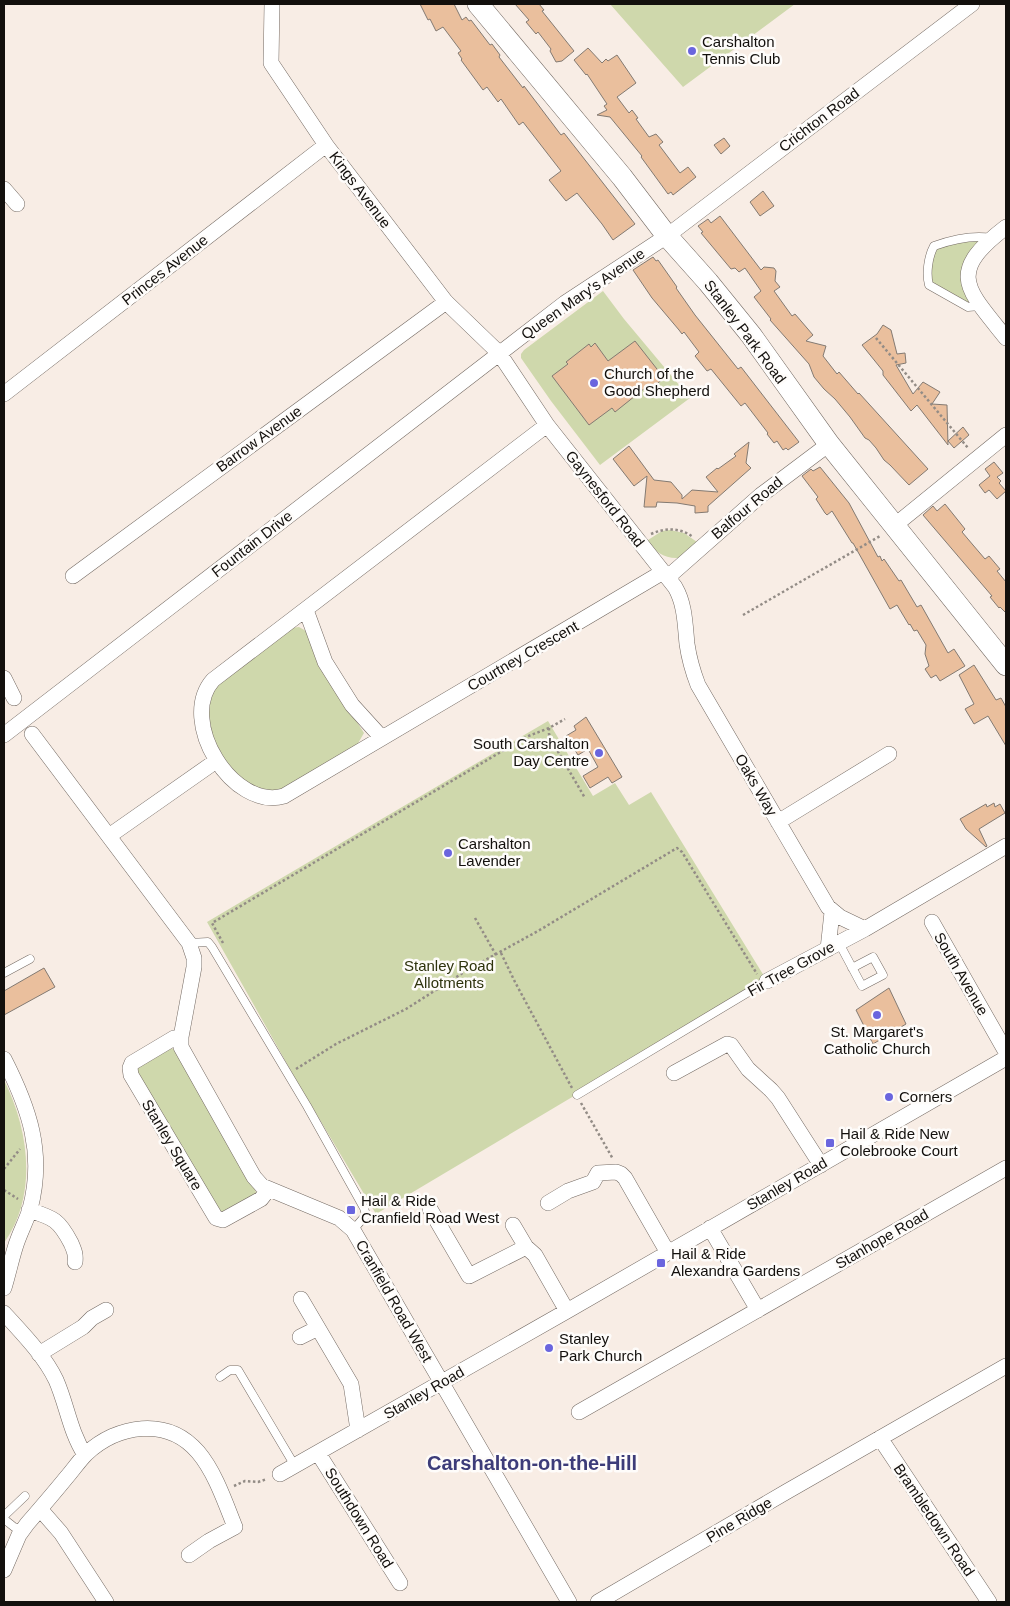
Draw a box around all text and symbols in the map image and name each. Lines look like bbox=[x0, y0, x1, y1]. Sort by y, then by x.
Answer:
place label: Carshalton Tennis Club bbox=[702, 33, 780, 67]
marker: Carshalton Tennis Club bbox=[686, 45, 698, 57]
street label: Crichton Road bbox=[775, 84, 862, 155]
street label: Kings Avenue bbox=[326, 148, 395, 231]
street label: Princes Avenue bbox=[118, 231, 211, 308]
street label: Queen Mary's Avenue bbox=[518, 245, 648, 343]
street label: Stanley Park Road bbox=[701, 277, 790, 387]
place label: Church of the Good Shepherd bbox=[604, 365, 710, 399]
marker: Church of the Good Shepherd bbox=[588, 377, 600, 389]
street label: Barrow Avenue bbox=[213, 402, 305, 475]
street label: Gaynesford Road bbox=[563, 447, 648, 550]
street label: Balfour Road bbox=[708, 473, 786, 542]
street label: Fountain Drive bbox=[208, 507, 295, 580]
street label: Courtney Crescent bbox=[464, 617, 582, 694]
place label: South Carshalton Day Centre bbox=[473, 735, 589, 769]
marker: South Carshalton Day Centre bbox=[593, 747, 605, 759]
street label: Oaks Way bbox=[732, 751, 781, 819]
place label: Carshalton Lavender bbox=[458, 835, 531, 869]
marker: Carshalton Lavender bbox=[442, 847, 454, 859]
street label: South Avenue bbox=[931, 929, 992, 1018]
street label: Fir Tree Grove bbox=[744, 938, 837, 999]
park label: Stanley Road Allotments bbox=[404, 957, 494, 991]
marker: St. Margaret's Catholic Church bbox=[871, 1009, 883, 1021]
place label: St. Margaret's Catholic Church bbox=[824, 1023, 930, 1057]
place label: Corners bbox=[899, 1088, 952, 1105]
marker: Corners bbox=[883, 1091, 895, 1103]
street label: Stanley Square bbox=[139, 1096, 206, 1193]
place label: Hail & Ride New Colebrooke Court bbox=[840, 1125, 958, 1159]
marker: Hail & Ride New Colebrooke Court bbox=[824, 1137, 836, 1149]
street label: Stanley Road bbox=[744, 1154, 830, 1213]
place label: Hail & Ride Cranfield Road West bbox=[361, 1192, 500, 1226]
marker: Hail & Ride Cranfield Road West bbox=[345, 1204, 357, 1216]
street label: Stanhope Road bbox=[832, 1205, 931, 1272]
street label: Cranfield Road West bbox=[353, 1237, 437, 1366]
place label: Hail & Ride Alexandra Gardens bbox=[671, 1245, 800, 1279]
marker: Hail & Ride Alexandra Gardens bbox=[655, 1257, 667, 1269]
place label: Stanley Park Church bbox=[559, 1330, 642, 1364]
marker: Stanley Park Church bbox=[543, 1342, 555, 1354]
street label: Stanley Road bbox=[381, 1363, 467, 1422]
district label: Carshalton-on-the-Hill bbox=[427, 1452, 637, 1474]
street label: Brambledown Road bbox=[891, 1460, 978, 1579]
street label: Southdown Road bbox=[322, 1464, 397, 1571]
street label: Pine Ridge bbox=[703, 1493, 775, 1546]

